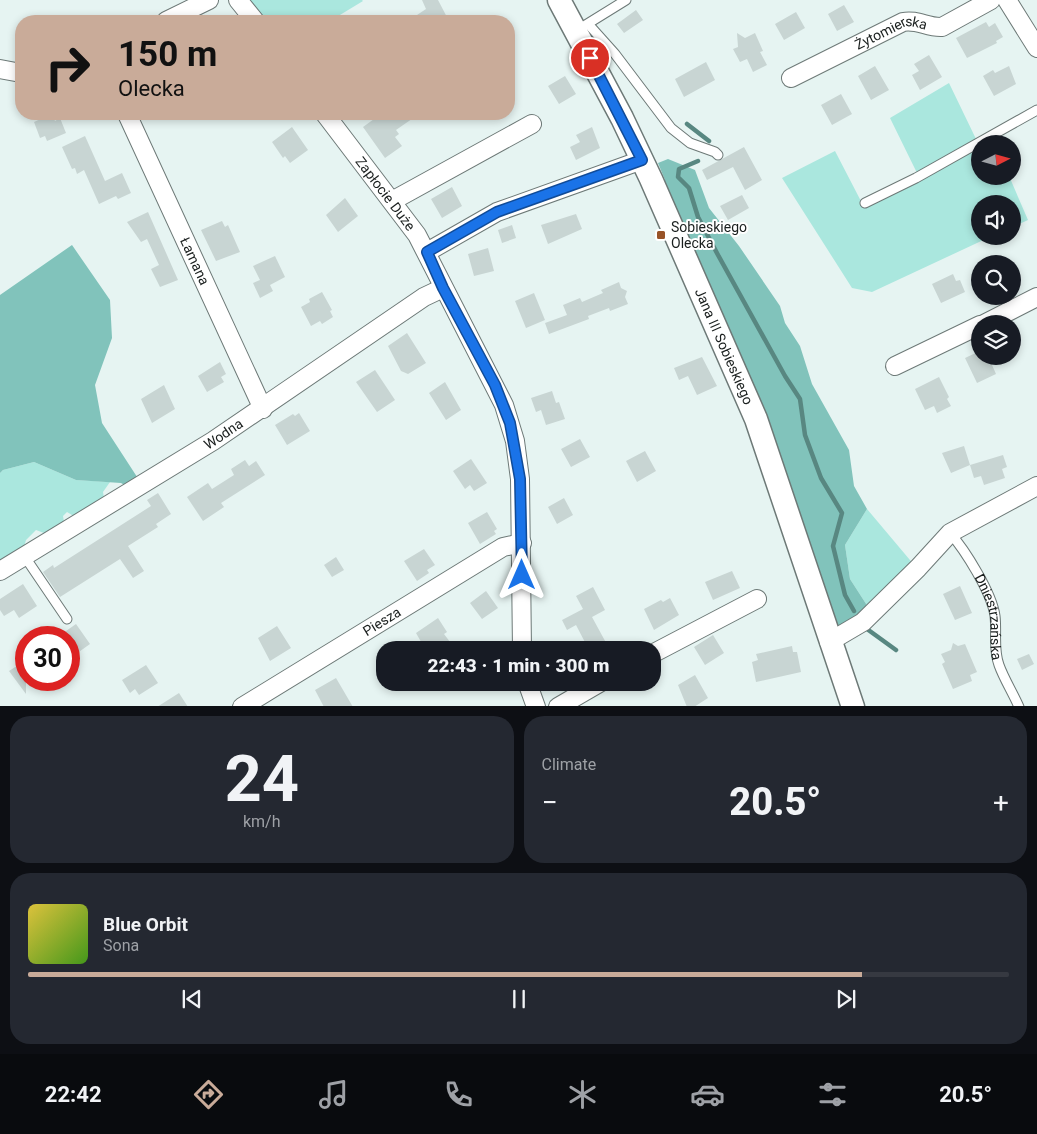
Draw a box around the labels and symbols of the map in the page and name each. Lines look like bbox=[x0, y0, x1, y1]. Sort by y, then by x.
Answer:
street label: Żytomierska bbox=[852, 13, 929, 53]
pin bbox=[569, 37, 611, 79]
north arrow bbox=[971, 135, 1021, 185]
street label: Zapłocie Duże bbox=[352, 154, 419, 234]
place label: Sobieskiego Olecka bbox=[671, 219, 747, 251]
marker: Sobieskiego Olecka bbox=[655, 229, 667, 241]
street label: Łamana bbox=[177, 235, 213, 287]
street label: Jana III Sobieskiego bbox=[692, 286, 757, 407]
street label: Wodna bbox=[201, 415, 246, 453]
position arrow bbox=[495, 548, 547, 600]
street label: Dniestrzańska bbox=[971, 571, 1005, 661]
street label: Piesza bbox=[360, 604, 404, 639]
speed limit sign: 30 bbox=[15, 626, 80, 691]

